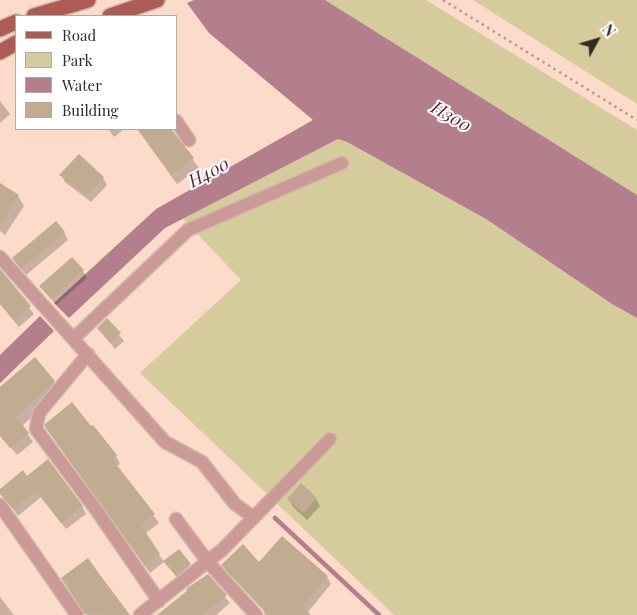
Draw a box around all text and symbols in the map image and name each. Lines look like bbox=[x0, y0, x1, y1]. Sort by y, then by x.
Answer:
legend bbox=[15, 15, 178, 130]
north arrow bbox=[572, 15, 622, 65]
text: N bbox=[598, 20, 620, 40]
text: Road bbox=[62, 25, 96, 45]
text: Park bbox=[62, 50, 93, 70]
text: Water bbox=[62, 75, 102, 95]
water label: H300 bbox=[427, 97, 475, 137]
text: Building bbox=[62, 100, 118, 120]
water label: H400 bbox=[185, 153, 233, 193]

